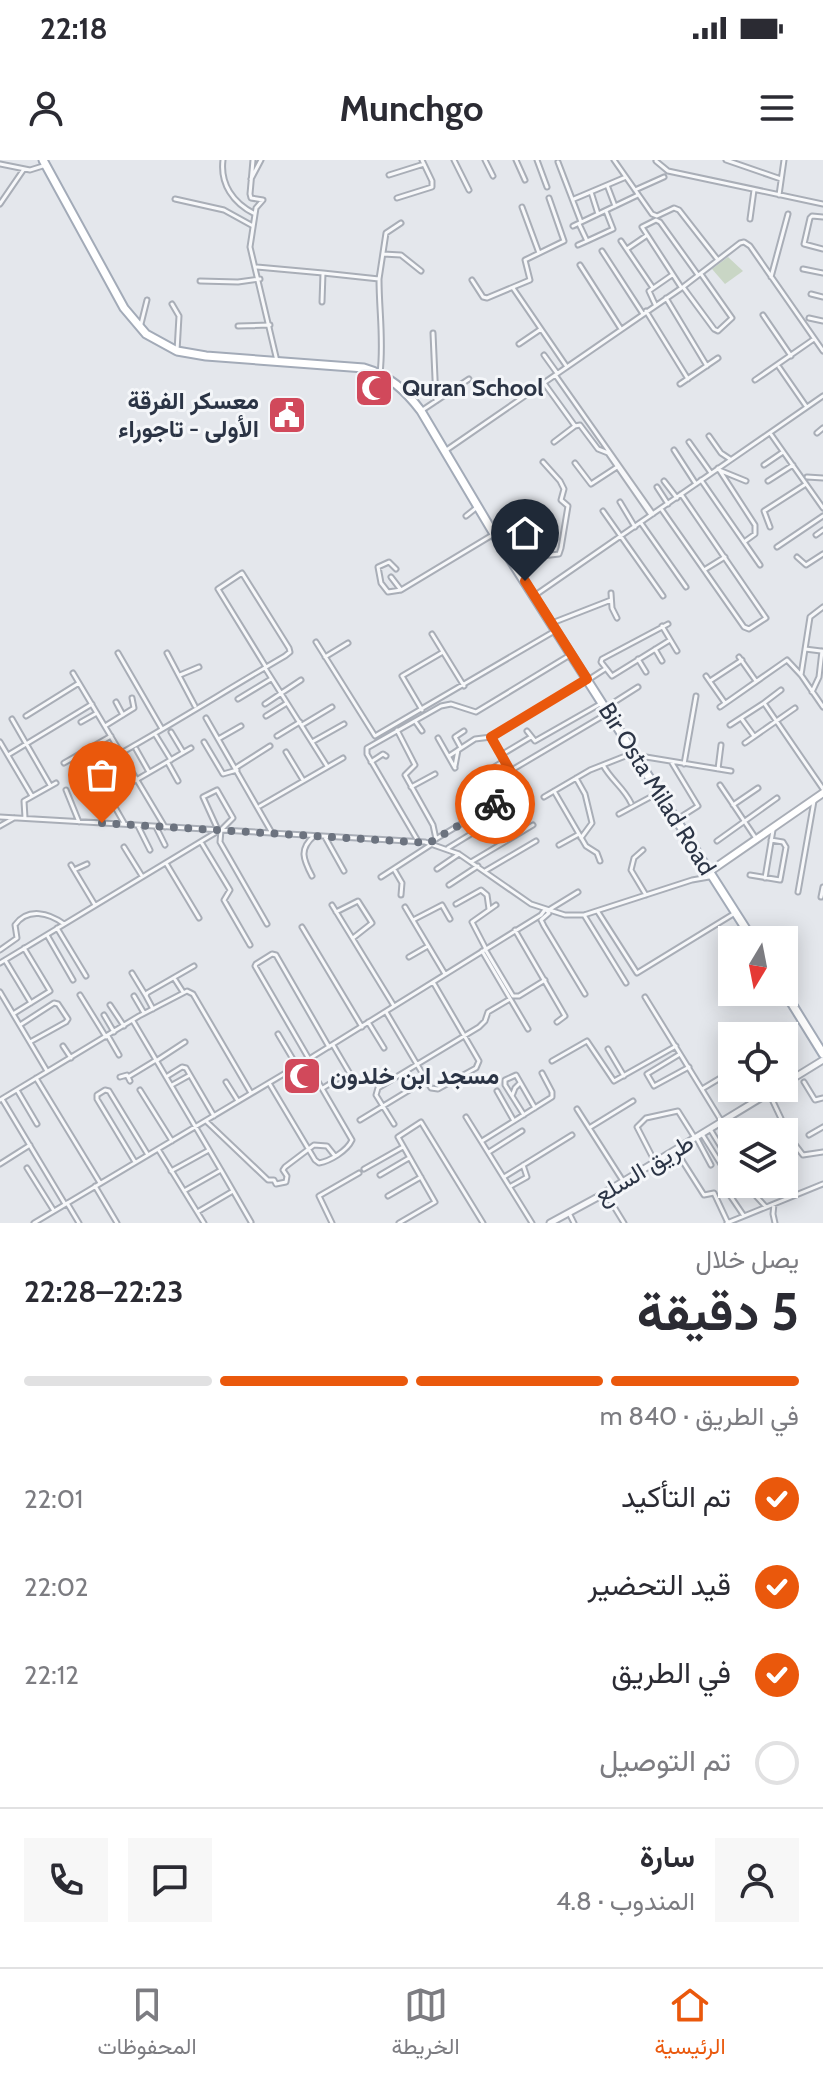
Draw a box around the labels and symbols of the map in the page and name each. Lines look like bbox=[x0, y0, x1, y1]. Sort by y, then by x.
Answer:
mosque icon: Quran School bbox=[353, 367, 395, 409]
place label: Quran School bbox=[402, 373, 543, 402]
place label: معسكر الفرقة الأولى - تاجوراء bbox=[118, 386, 259, 444]
public building icon: معسكر الفرقة الأولى - تاجوراء bbox=[266, 394, 308, 436]
pin bbox=[491, 499, 559, 581]
street label: Bir Osta Milad Road bbox=[593, 697, 722, 880]
pin bbox=[68, 741, 136, 823]
courier bbox=[455, 764, 535, 844]
north arrow bbox=[718, 926, 798, 1006]
mosque icon: مسجد ابن خلدون bbox=[281, 1055, 323, 1097]
place label: مسجد ابن خلدون bbox=[330, 1061, 499, 1091]
street label: طريق السلع bbox=[589, 1128, 700, 1212]

